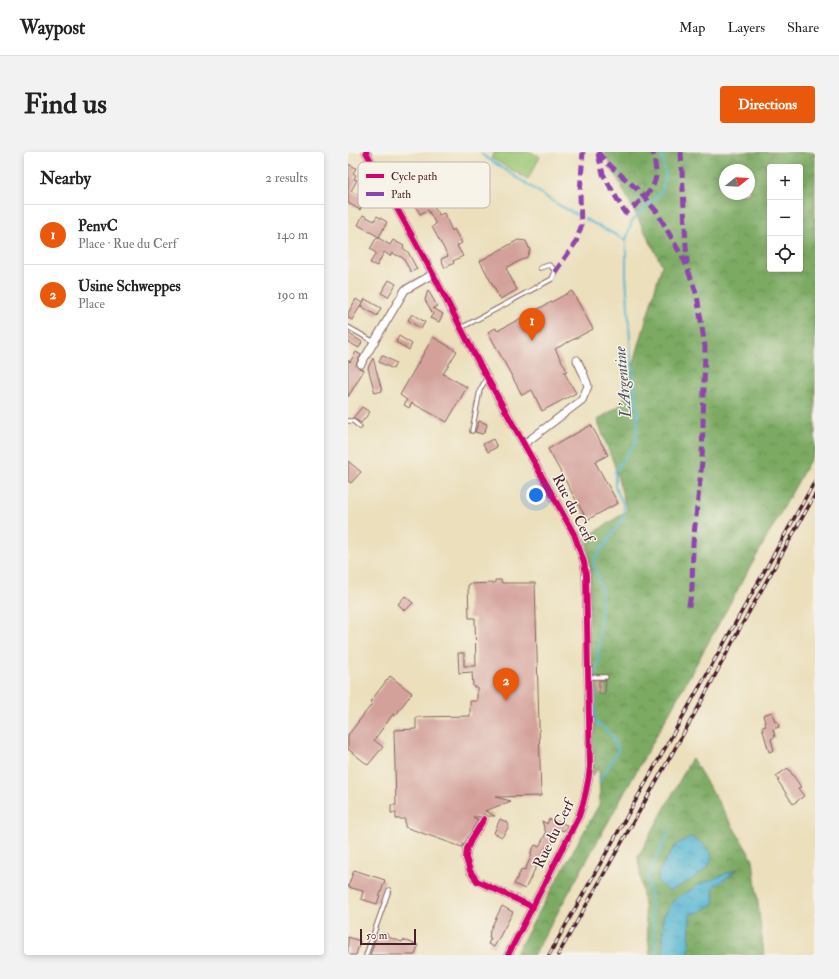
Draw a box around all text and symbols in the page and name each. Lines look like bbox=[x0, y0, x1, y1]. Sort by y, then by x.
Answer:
text: Waypost bbox=[20, 16, 85, 40]
text: Map bbox=[679, 19, 705, 36]
text: Layers bbox=[727, 19, 765, 36]
text: Share bbox=[787, 19, 819, 36]
button: Directions bbox=[720, 86, 815, 123]
text: Find us bbox=[24, 87, 107, 122]
legend bbox=[358, 162, 490, 208]
north arrow bbox=[719, 164, 755, 200]
map controls bbox=[767, 164, 803, 272]
button: + bbox=[767, 164, 803, 200]
text: Nearby bbox=[40, 168, 91, 189]
text: 2 results bbox=[265, 170, 308, 186]
text: Cycle path bbox=[391, 170, 437, 184]
text: Path bbox=[391, 188, 411, 201]
button: − bbox=[767, 200, 803, 236]
text: PenvC bbox=[78, 217, 118, 236]
text: 1 bbox=[51, 227, 55, 243]
text: 140 m bbox=[277, 227, 308, 243]
text: Place · Rue du Cerf bbox=[78, 236, 177, 252]
button: locate bbox=[767, 236, 803, 272]
text: Usine Schweppes bbox=[78, 277, 181, 296]
text: 2 bbox=[50, 287, 56, 303]
text: 190 m bbox=[277, 287, 308, 303]
text: Place bbox=[78, 296, 105, 312]
pin: 1 bbox=[519, 308, 545, 341]
water label: L'Argentine bbox=[610, 345, 636, 420]
street label: Rue du Cerf bbox=[548, 471, 599, 547]
your location bbox=[526, 485, 546, 505]
pin: 2 bbox=[493, 668, 519, 701]
street label: Rue du Cerf bbox=[529, 795, 580, 871]
scale bar bbox=[360, 927, 416, 946]
text: 50 m bbox=[366, 929, 387, 942]

